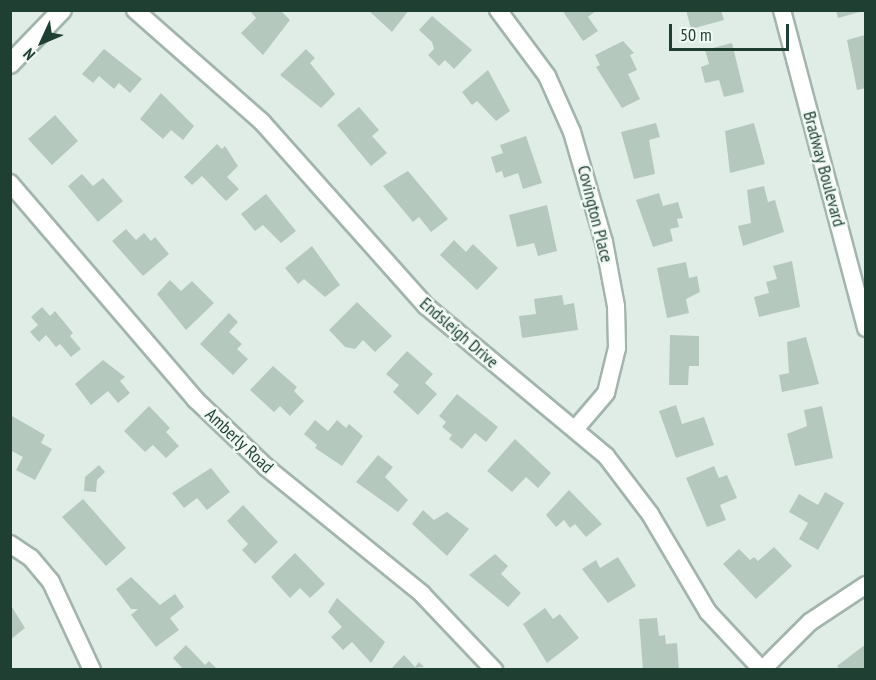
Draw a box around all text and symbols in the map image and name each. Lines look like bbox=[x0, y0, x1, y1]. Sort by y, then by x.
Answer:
north arrow bbox=[12, 12, 72, 72]
scale bar bbox=[672, 12, 792, 50]
text: 50 m bbox=[680, 23, 712, 46]
text: N bbox=[19, 44, 39, 65]
street label: Bradway Boulevard bbox=[798, 109, 850, 229]
street label: Covington Place bbox=[573, 163, 617, 265]
street label: Endsleigh Drive bbox=[415, 293, 503, 373]
street label: Amberly Road bbox=[200, 404, 278, 478]

